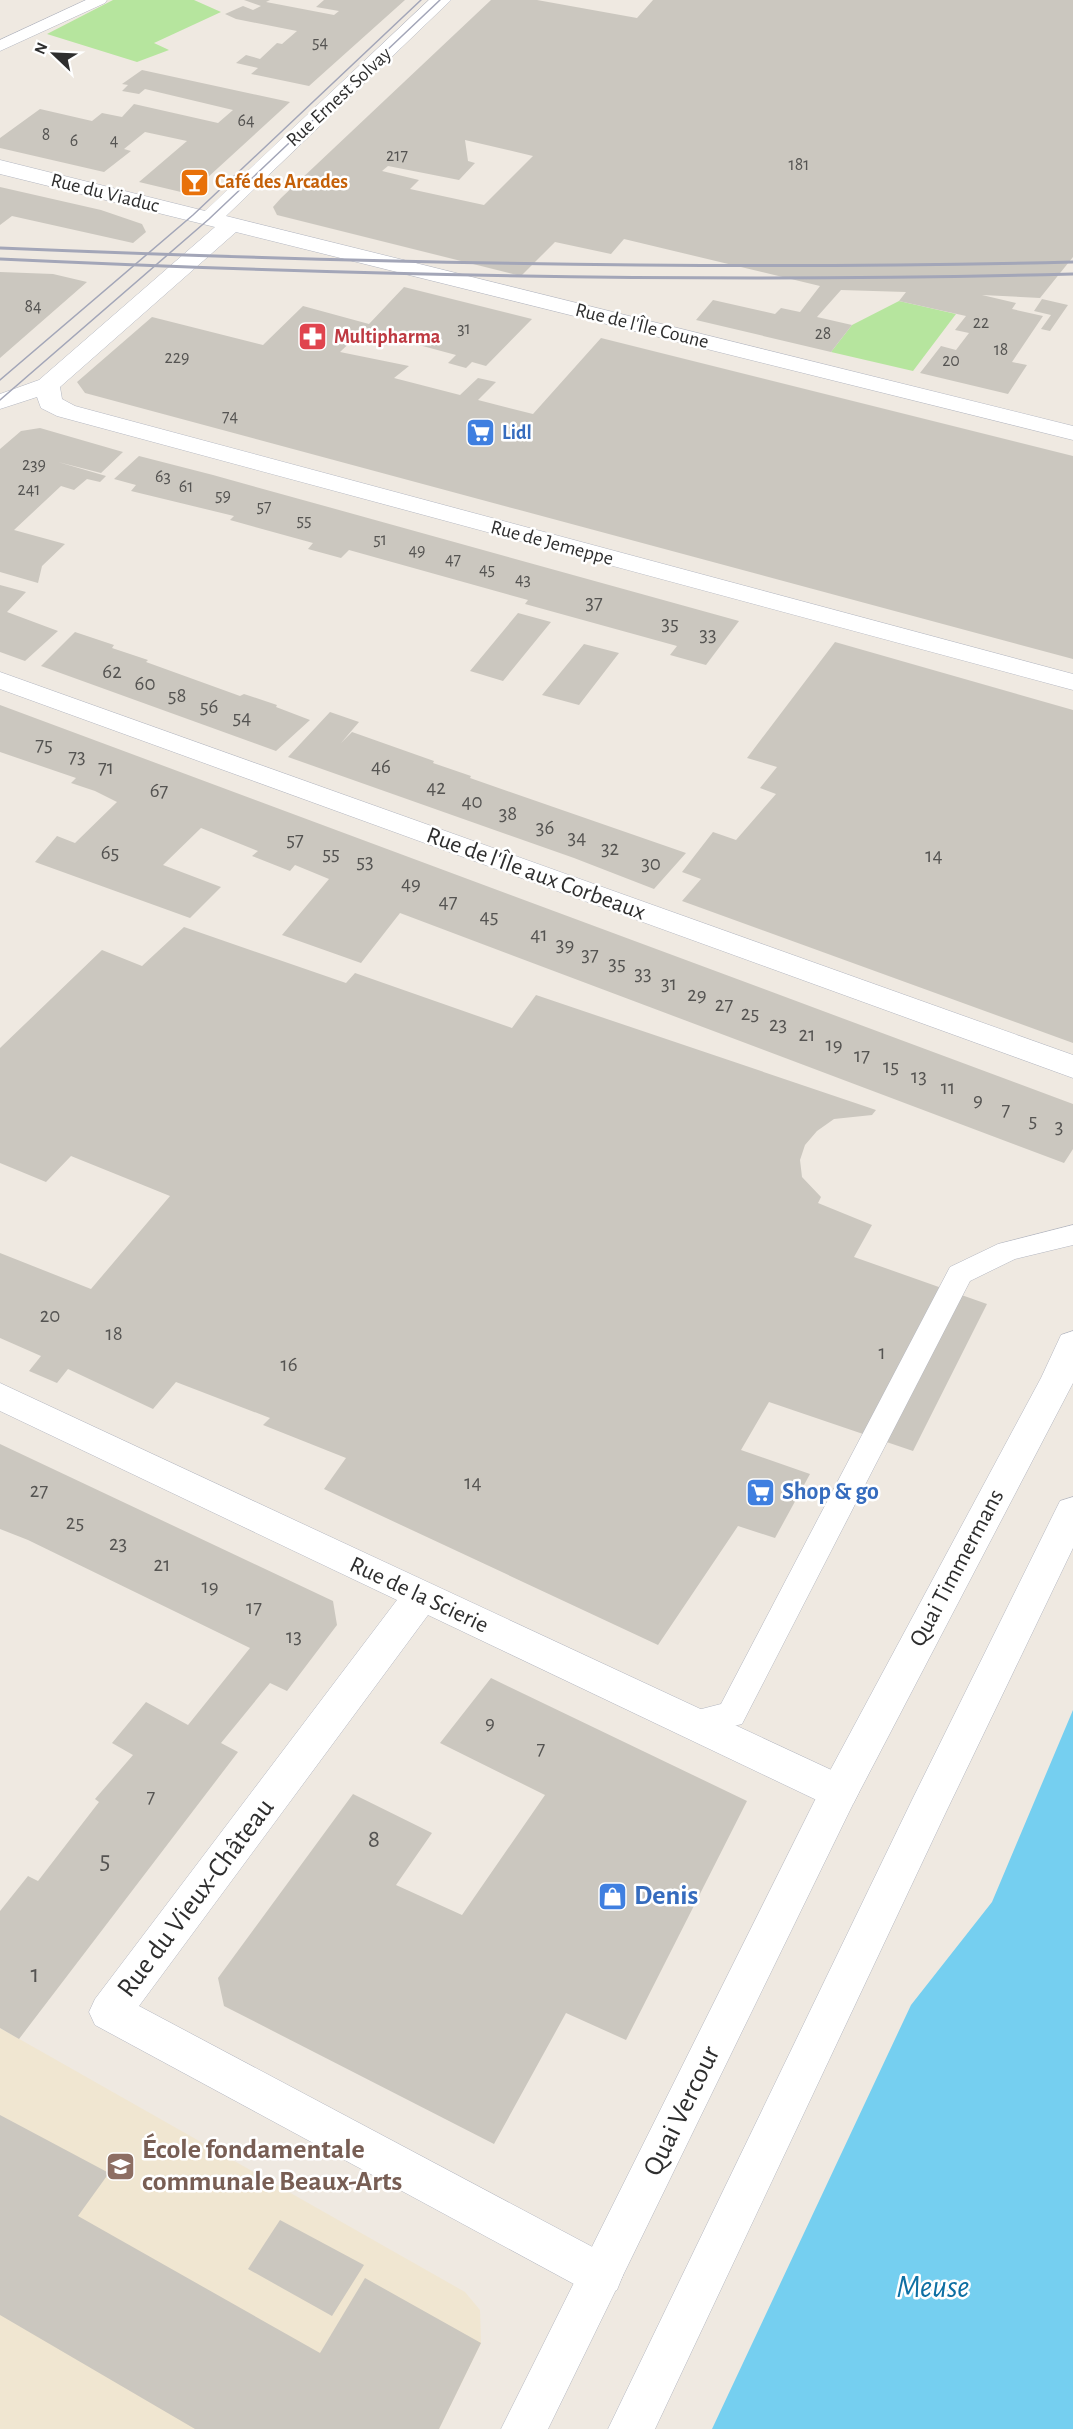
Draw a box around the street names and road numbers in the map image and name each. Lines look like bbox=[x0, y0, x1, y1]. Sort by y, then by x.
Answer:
street label: Rue Ernest Solvay bbox=[283, 43, 396, 150]
street label: Rue du Viaduc bbox=[49, 170, 161, 216]
street label: Rue de l'Île Coune bbox=[573, 299, 711, 352]
street label: Rue de Jemeppe bbox=[489, 517, 615, 569]
street label: Rue de l'Île aux Corbeaux bbox=[423, 821, 650, 925]
street label: Quai Timmermans bbox=[905, 1485, 1009, 1651]
street label: Rue de la Scierie bbox=[346, 1552, 492, 1638]
street label: Rue du Vieux-Château bbox=[112, 1794, 280, 2002]
street label: Quai Vercour bbox=[639, 2042, 725, 2180]

